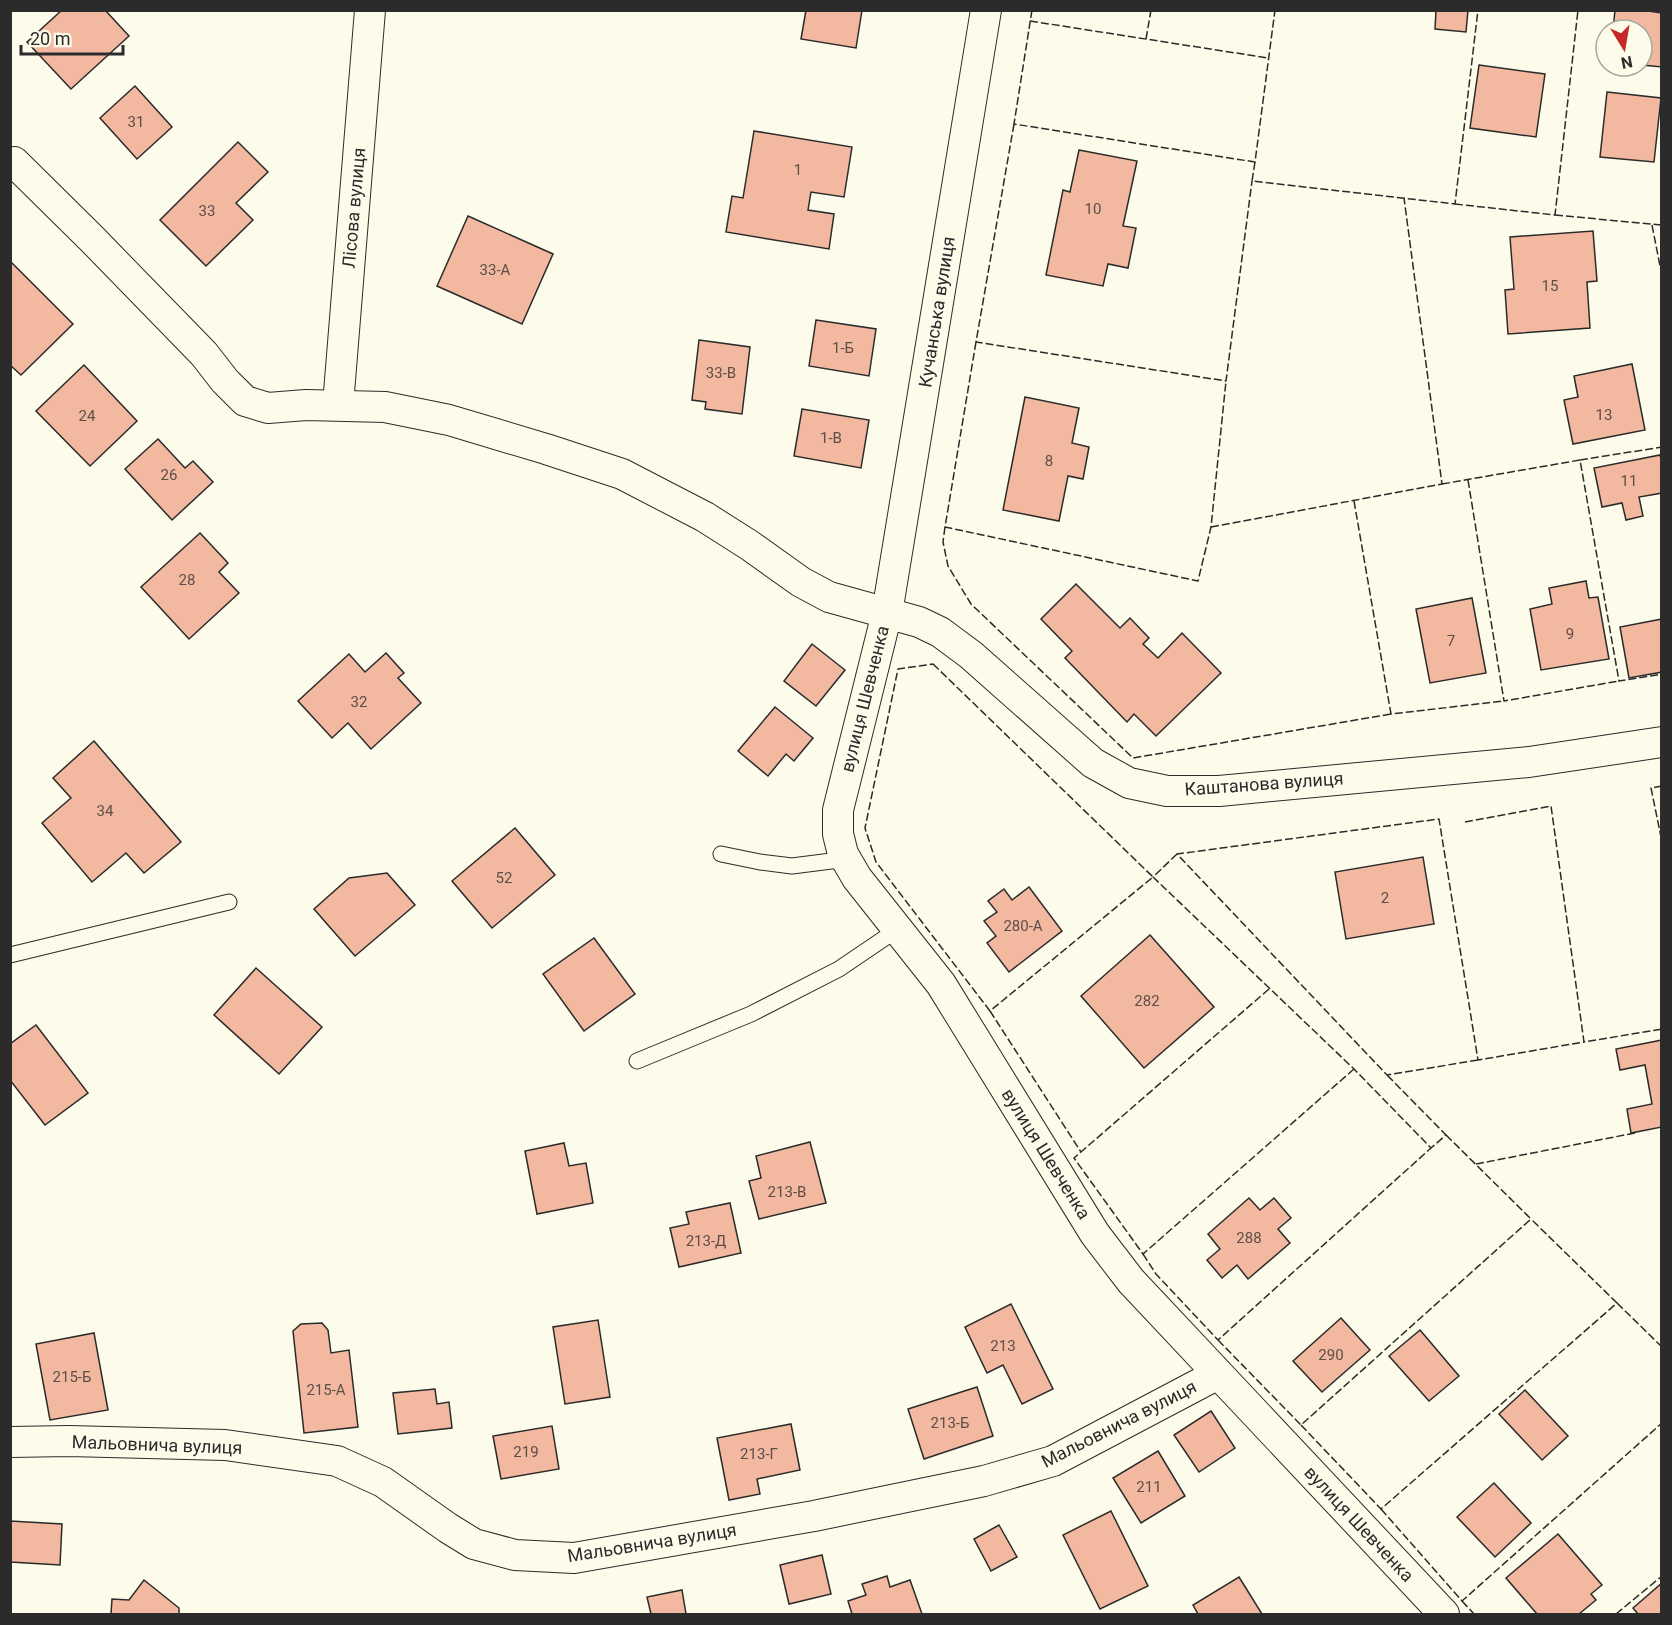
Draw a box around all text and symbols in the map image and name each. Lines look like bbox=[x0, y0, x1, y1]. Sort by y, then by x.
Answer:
scale bar bbox=[21, 18, 123, 56]
north arrow bbox=[1594, 18, 1654, 78]
text: 20 m bbox=[30, 28, 70, 49]
text: N bbox=[1619, 52, 1634, 73]
house number: 31 bbox=[128, 113, 144, 131]
street label: Лісова вулиця bbox=[338, 147, 369, 269]
house number: 1 bbox=[794, 161, 802, 179]
house number: 10 bbox=[1085, 200, 1101, 218]
house number: 33 bbox=[199, 202, 215, 220]
street label: Кучанська вулиця bbox=[914, 235, 959, 389]
house number: 33-А bbox=[480, 261, 511, 279]
house number: 15 bbox=[1542, 277, 1558, 295]
house number: 1-Б bbox=[832, 339, 854, 357]
house number: 33-В bbox=[706, 364, 736, 382]
house number: 13 bbox=[1596, 406, 1612, 424]
house number: 24 bbox=[79, 407, 96, 425]
house number: 1-В bbox=[820, 429, 842, 447]
house number: 8 bbox=[1045, 452, 1053, 470]
house number: 26 bbox=[161, 466, 177, 484]
house number: 11 bbox=[1621, 472, 1637, 490]
house number: 28 bbox=[179, 571, 195, 589]
street label: вулиця Шевченка bbox=[836, 623, 893, 774]
house number: 9 bbox=[1566, 625, 1574, 643]
house number: 7 bbox=[1447, 632, 1455, 650]
house number: 32 bbox=[351, 693, 367, 711]
street label: Каштанова вулиця bbox=[1184, 767, 1344, 800]
house number: 34 bbox=[97, 802, 114, 820]
house number: 52 bbox=[496, 869, 512, 887]
house number: 2 bbox=[1381, 889, 1389, 907]
house number: 280-А bbox=[1003, 917, 1043, 935]
house number: 282 bbox=[1134, 992, 1160, 1010]
street label: вулиця Шевченка bbox=[998, 1084, 1095, 1223]
house number: 213-В bbox=[768, 1183, 806, 1201]
house number: 288 bbox=[1236, 1229, 1262, 1247]
house number: 213-Д bbox=[686, 1232, 726, 1250]
house number: 213 bbox=[990, 1337, 1016, 1355]
house number: 290 bbox=[1318, 1346, 1344, 1364]
house number: 215-Б bbox=[53, 1368, 91, 1386]
street label: Мальовнича вулиця bbox=[1038, 1375, 1200, 1472]
house number: 215-А bbox=[306, 1381, 346, 1399]
house number: 213-Б bbox=[931, 1414, 969, 1432]
street label: Мальовнича вулиця bbox=[71, 1431, 243, 1458]
house number: 219 bbox=[513, 1443, 539, 1461]
house number: 213-Г bbox=[740, 1445, 778, 1463]
street label: вулиця Шевченка bbox=[1300, 1462, 1418, 1586]
house number: 211 bbox=[1136, 1478, 1162, 1496]
street label: Мальовнича вулиця bbox=[566, 1519, 738, 1566]

